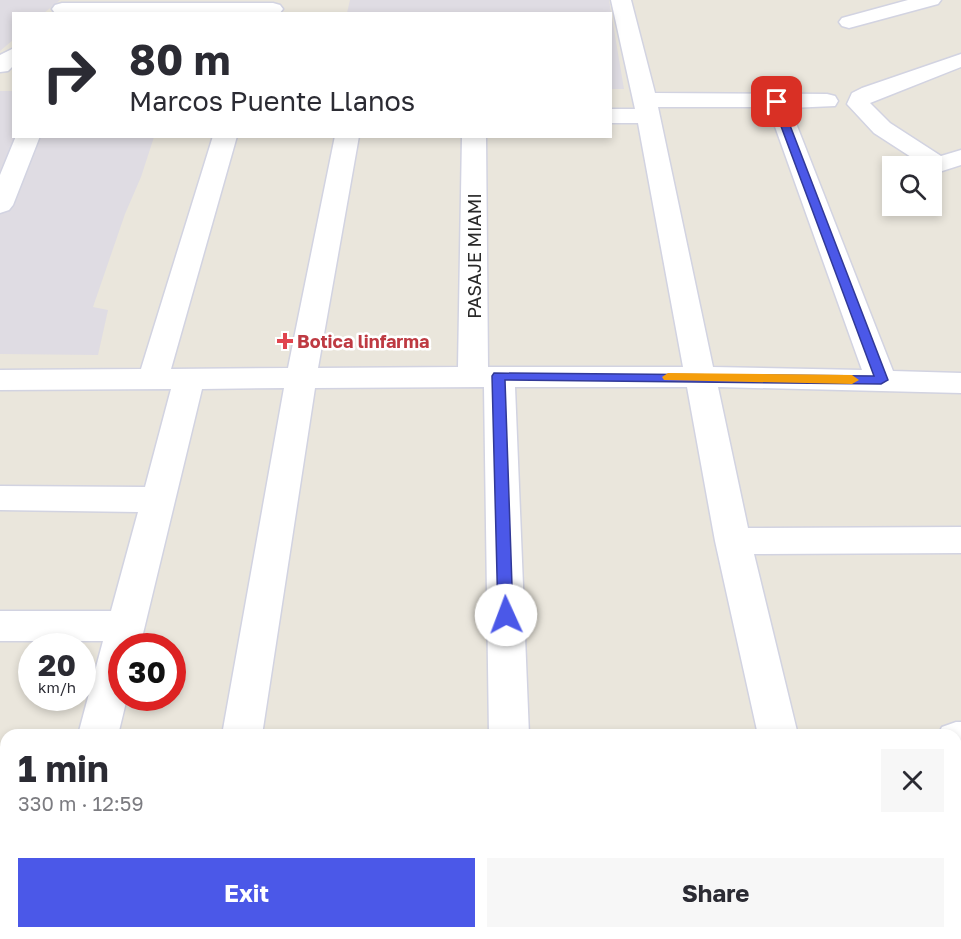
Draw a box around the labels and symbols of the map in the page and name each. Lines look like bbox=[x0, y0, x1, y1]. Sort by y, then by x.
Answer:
pin bbox=[751, 76, 802, 127]
street label: PASAJE MIAMI bbox=[463, 193, 485, 319]
place label: Botica linfarma bbox=[297, 330, 430, 352]
marker: Botica linfarma bbox=[278, 334, 292, 348]
position arrow bbox=[474, 583, 538, 647]
speed limit sign: 30 bbox=[108, 633, 186, 711]

